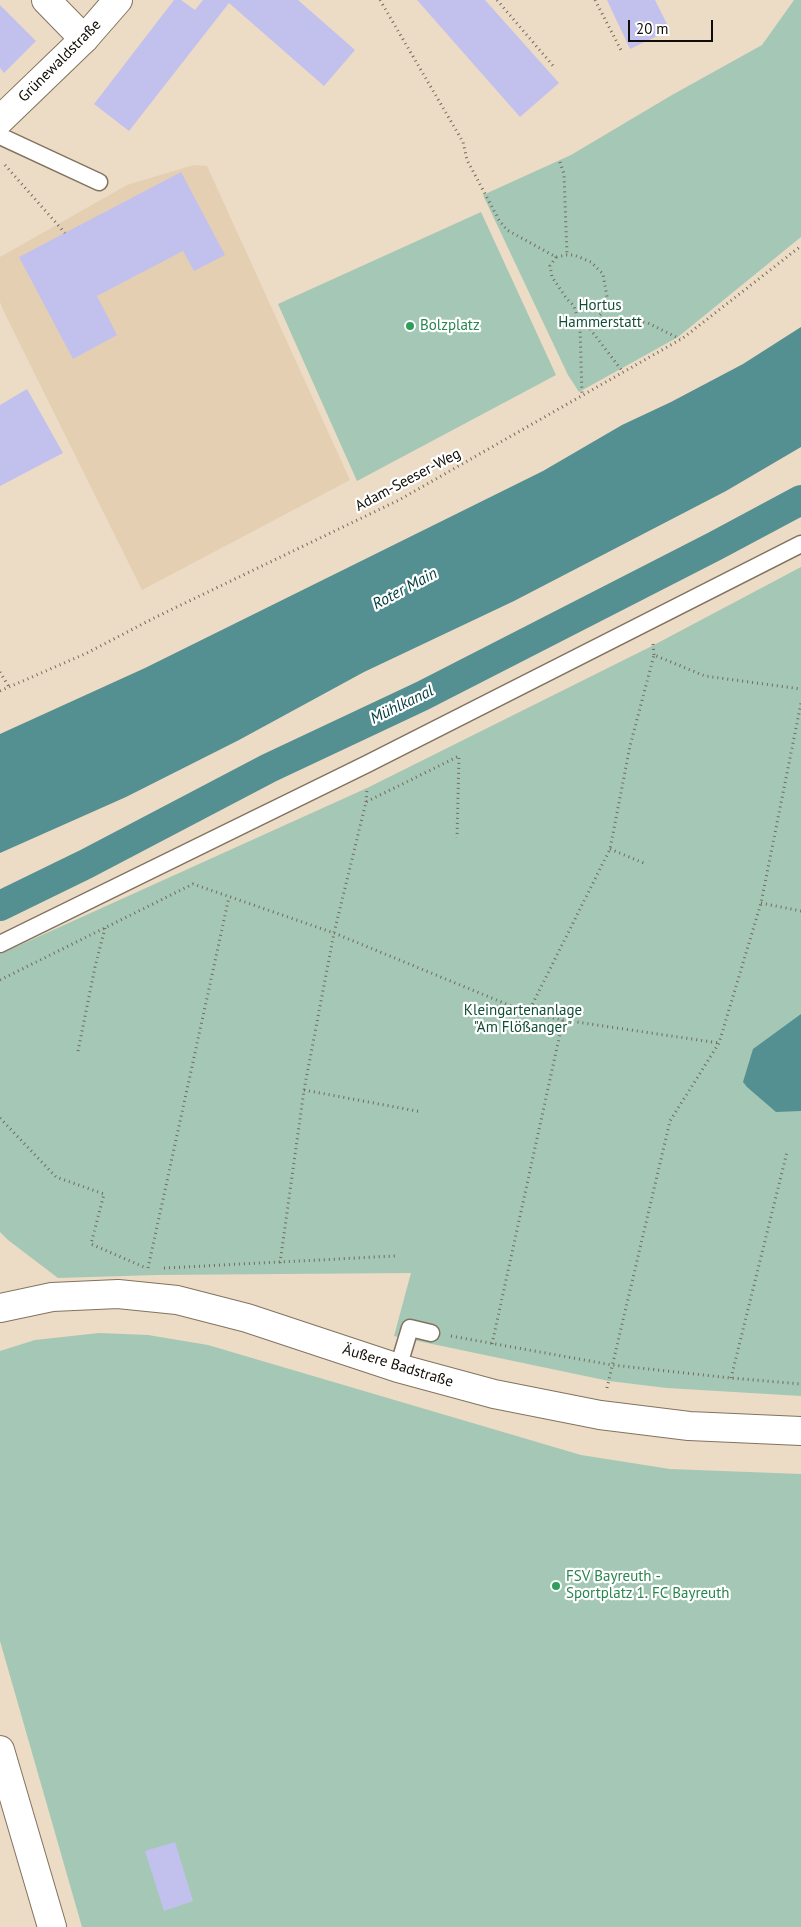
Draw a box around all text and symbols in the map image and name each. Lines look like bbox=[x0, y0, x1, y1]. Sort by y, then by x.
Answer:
scale bar bbox=[631, 10, 716, 42]
street label: Grünewaldstraße bbox=[15, 16, 105, 106]
text: 20 m bbox=[636, 19, 669, 38]
park label: Hortus Hammerstatt bbox=[558, 297, 642, 332]
place label: Bolzplatz bbox=[420, 317, 480, 335]
marker: Bolzplatz bbox=[404, 320, 416, 332]
street label: Adam-Seeser-Weg bbox=[352, 445, 464, 515]
water label: Roter Main bbox=[369, 564, 441, 614]
water label: Mühlkanal bbox=[367, 681, 437, 729]
park label: Kleingartenanlage "Am Flößanger" bbox=[464, 1002, 582, 1037]
street label: Äußere Badstraße bbox=[340, 1341, 456, 1391]
place label: FSV Bayreuth - Sportplatz 1. FC Bayreuth bbox=[566, 1568, 729, 1603]
marker: FSV Bayreuth - Sportplatz 1. FC Bayreuth bbox=[550, 1580, 562, 1592]

